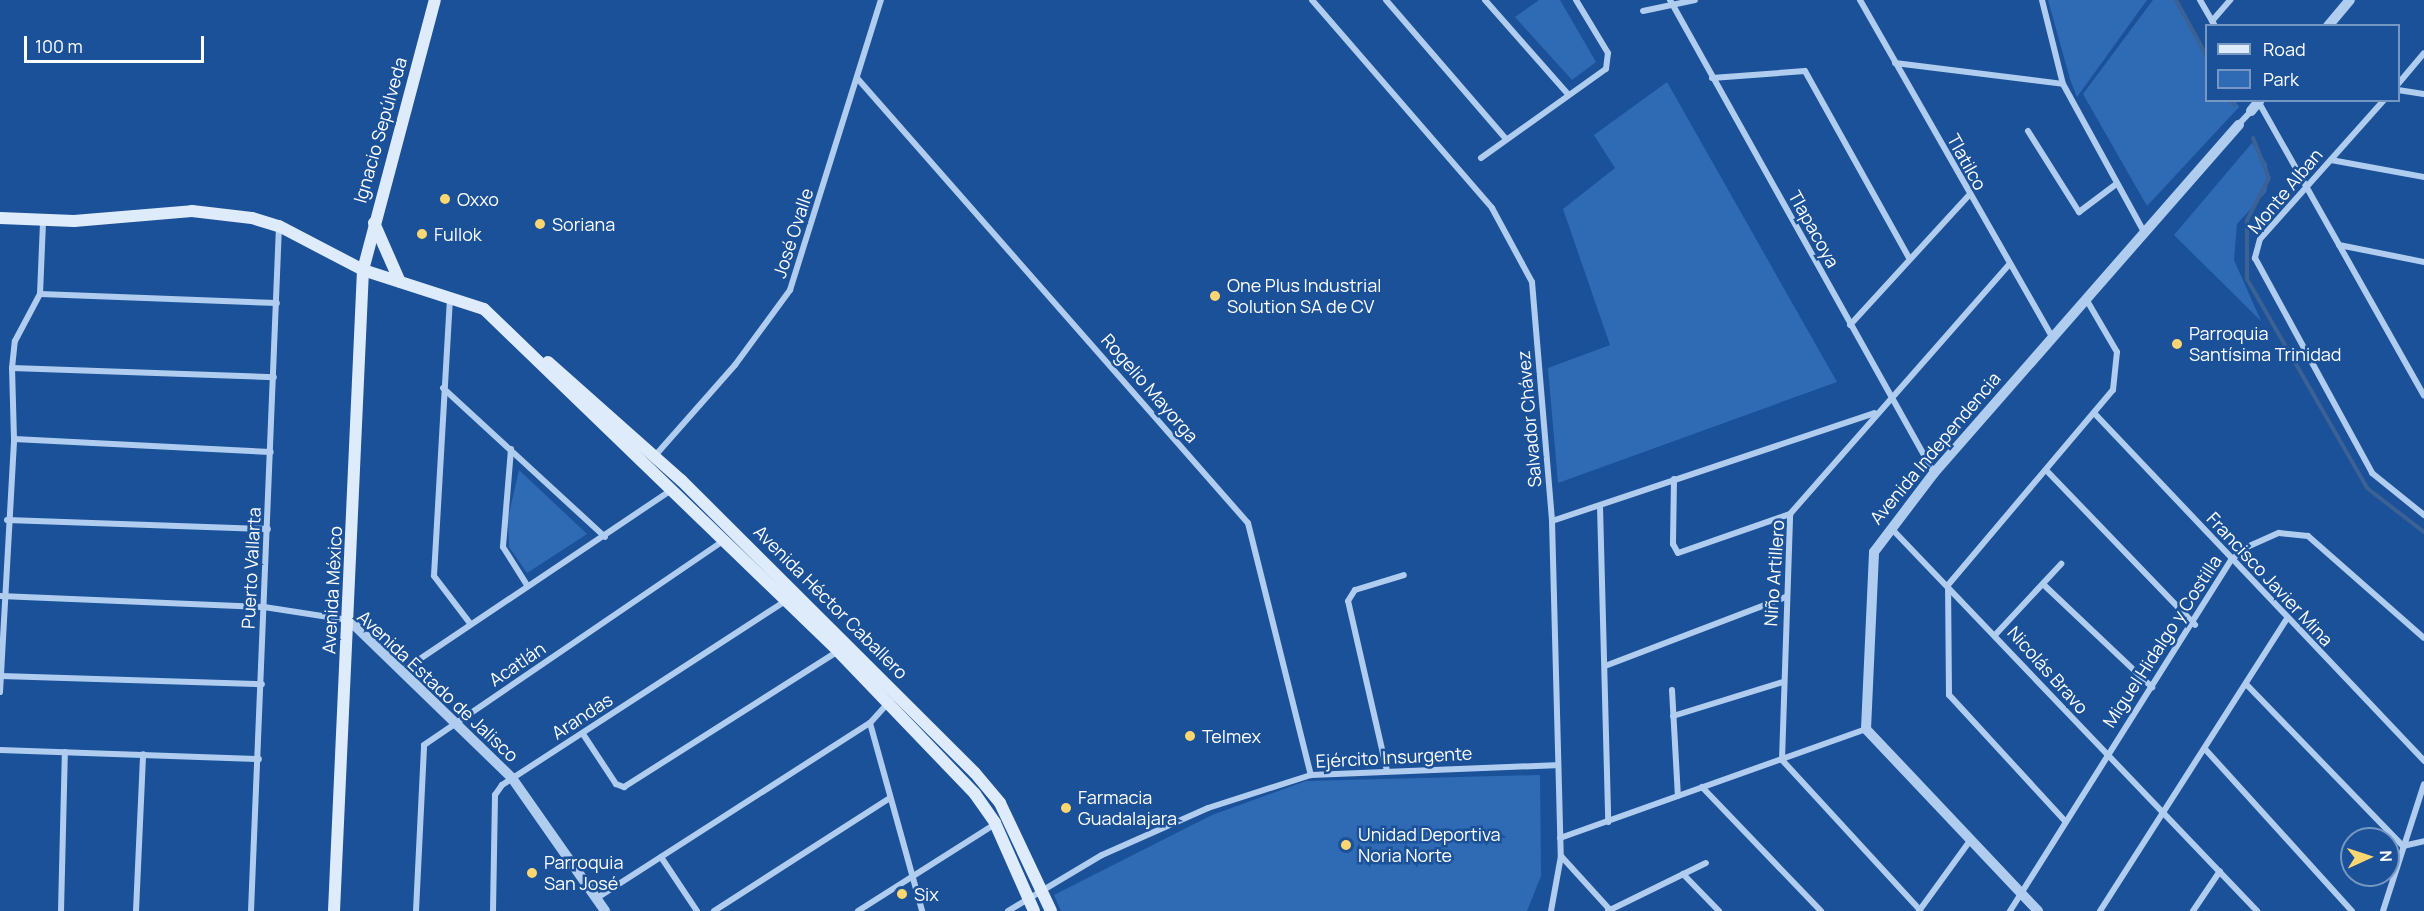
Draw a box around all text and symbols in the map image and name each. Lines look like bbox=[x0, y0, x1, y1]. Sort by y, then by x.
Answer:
scale bar bbox=[27, 24, 207, 62]
legend bbox=[2205, 24, 2400, 102]
text: 100 m bbox=[35, 34, 83, 58]
text: Road bbox=[2263, 37, 2306, 61]
street label: Ignacio Sepúlveda bbox=[349, 55, 411, 205]
text: Park bbox=[2263, 67, 2299, 91]
street label: Tlatilco bbox=[1943, 130, 1991, 194]
street label: Monte Alban bbox=[2243, 144, 2327, 238]
street label: José Ovalle bbox=[768, 185, 818, 281]
street label: Tlapacoya bbox=[1784, 187, 1844, 271]
place label: Oxxo bbox=[457, 188, 499, 210]
marker: Oxxo bbox=[438, 192, 452, 206]
place label: Soriana bbox=[552, 213, 615, 235]
marker: Soriana bbox=[533, 217, 547, 231]
place label: Fullok bbox=[434, 223, 482, 245]
marker: Fullok bbox=[415, 227, 429, 241]
place label: One Plus Industrial Solution SA de CV bbox=[1227, 275, 1381, 318]
marker: One Plus Industrial Solution SA de CV bbox=[1208, 289, 1222, 303]
place label: Parroquia Santísima Trinidad bbox=[2189, 323, 2341, 366]
street label: Rogelio Mayorga bbox=[1097, 329, 1203, 447]
marker: Parroquia Santísima Trinidad bbox=[2170, 337, 2184, 351]
street label: Salvador Chávez bbox=[1512, 350, 1546, 488]
street label: Avenida Independencia bbox=[1865, 368, 2005, 528]
street label: Puerto Vallarta bbox=[237, 507, 265, 629]
street label: Francisco Javier Mina bbox=[2202, 508, 2338, 650]
street label: Niño Artillero bbox=[1760, 519, 1788, 627]
street label: Avenida Héctor Caballero bbox=[750, 521, 912, 683]
street label: Avenida México bbox=[318, 525, 346, 655]
street label: Miguel Hidalgo y Costilla bbox=[2098, 551, 2226, 731]
street label: Avenida Estado de Jalisco bbox=[353, 606, 523, 766]
street label: Nicolás Bravo bbox=[2003, 622, 2093, 718]
street label: Acatlán bbox=[485, 637, 549, 691]
street label: Arandas bbox=[547, 688, 617, 744]
place label: Telmex bbox=[1202, 725, 1261, 747]
marker: Telmex bbox=[1183, 729, 1197, 743]
street label: Ejército Insurgente bbox=[1315, 742, 1473, 772]
place label: Farmacia Guadalajara bbox=[1078, 787, 1177, 830]
marker: Farmacia Guadalajara bbox=[1059, 801, 1073, 815]
place label: Unidad Deportiva Noria Norte bbox=[1358, 824, 1501, 866]
north arrow bbox=[2340, 827, 2400, 887]
marker: Unidad Deportiva Noria Norte bbox=[1339, 838, 1353, 852]
text: N bbox=[2375, 850, 2397, 862]
place label: Parroquia San José bbox=[544, 852, 623, 894]
marker: Parroquia San José bbox=[525, 866, 539, 880]
place label: Six bbox=[914, 883, 939, 905]
marker: Six bbox=[895, 887, 909, 901]

